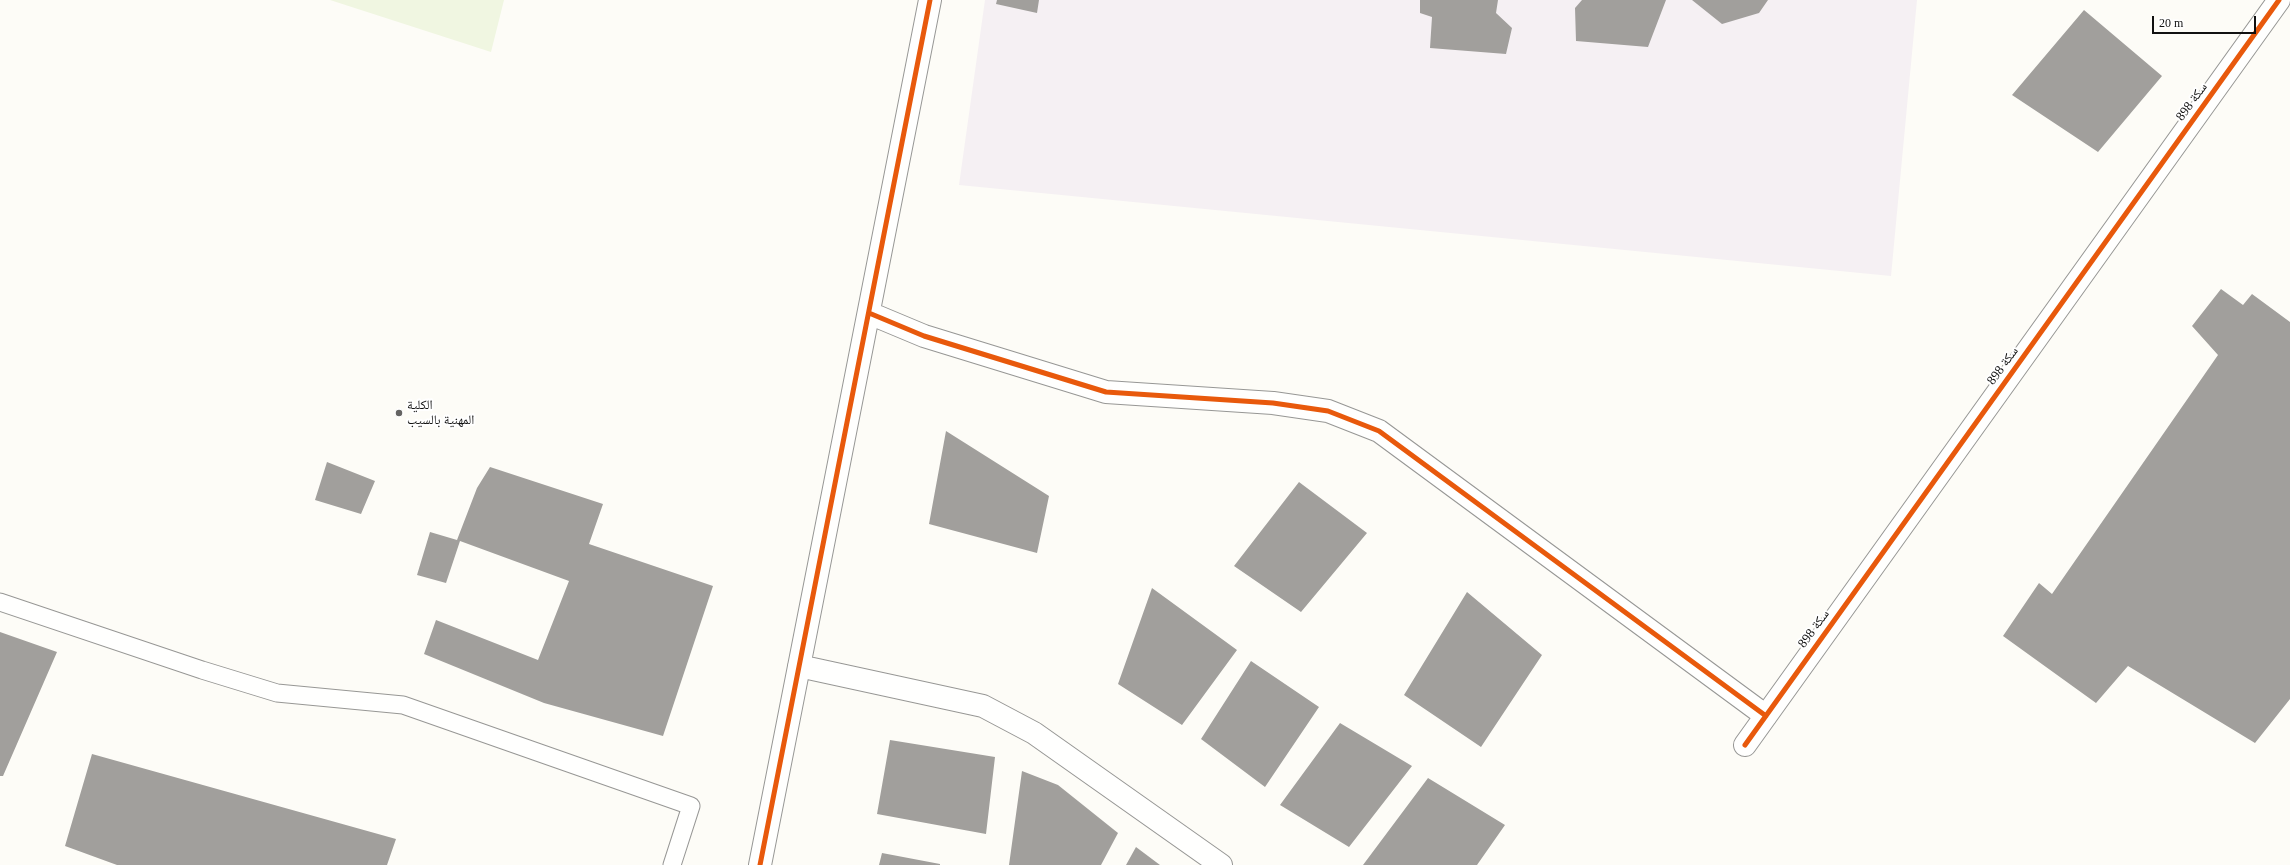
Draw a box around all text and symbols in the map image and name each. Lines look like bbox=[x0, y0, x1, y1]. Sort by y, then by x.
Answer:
scale bar bbox=[2154, 8, 2258, 34]
text: 20 m bbox=[2159, 16, 2183, 30]
street label: سكة 898 bbox=[2173, 80, 2211, 124]
street label: سكة 898 bbox=[1984, 344, 2022, 388]
place label: الكلية المهنية بالسيب bbox=[407, 398, 474, 429]
marker: الكلية المهنية بالسيب bbox=[394, 408, 404, 418]
street label: سكة 898 bbox=[1795, 607, 1833, 651]

